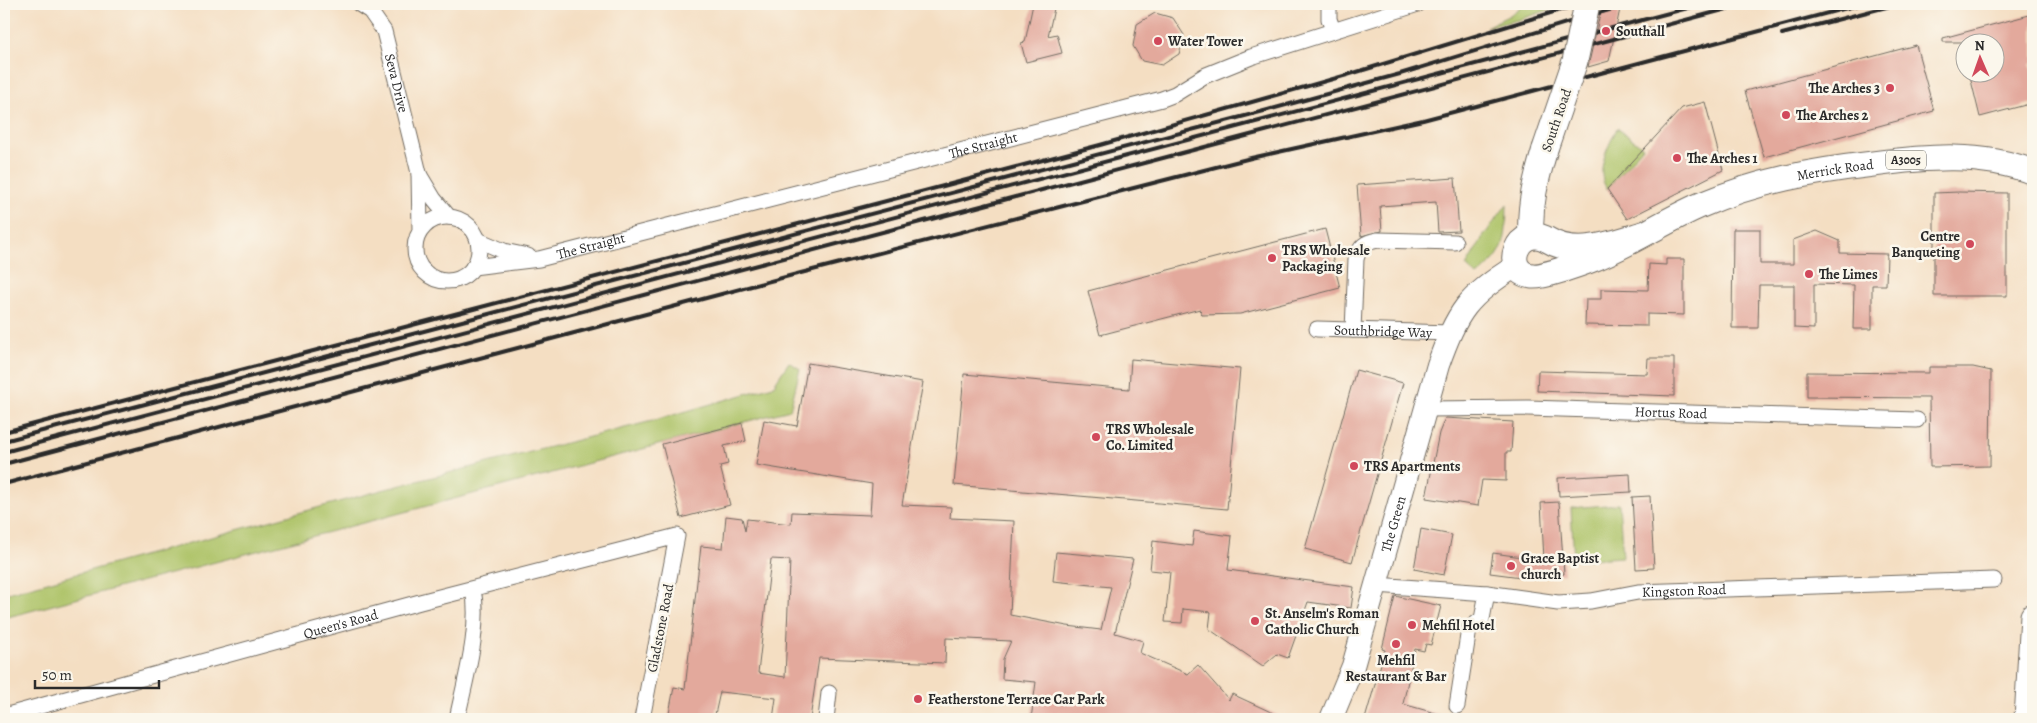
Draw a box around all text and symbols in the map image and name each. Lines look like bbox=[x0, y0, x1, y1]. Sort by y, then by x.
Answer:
place label: Southall bbox=[1616, 22, 1665, 41]
marker: Southall bbox=[1600, 25, 1612, 37]
place label: Water Tower bbox=[1167, 32, 1243, 51]
north arrow bbox=[1954, 32, 2004, 82]
marker: Water Tower bbox=[1152, 35, 1164, 47]
text: N bbox=[1974, 36, 1985, 55]
street label: Seva Drive bbox=[380, 52, 413, 115]
place label: The Arches 3 bbox=[1808, 79, 1880, 98]
marker: The Arches 3 bbox=[1884, 82, 1896, 94]
street label: South Road bbox=[1537, 86, 1576, 154]
place label: The Arches 2 bbox=[1796, 106, 1869, 125]
marker: The Arches 2 bbox=[1780, 109, 1792, 121]
street label: The Straight bbox=[947, 127, 1020, 163]
place label: The Arches 1 bbox=[1687, 149, 1758, 168]
road number: A3005 bbox=[1886, 150, 1926, 170]
marker: The Arches 1 bbox=[1671, 152, 1683, 164]
street label: Merrick Road bbox=[1795, 155, 1875, 185]
place label: Centre Banqueting bbox=[1891, 227, 1961, 262]
street label: The Straight bbox=[555, 228, 628, 264]
marker: Centre Banqueting bbox=[1964, 238, 1976, 250]
place label: TRS Wholesale Packaging bbox=[1282, 241, 1370, 276]
marker: TRS Wholesale Packaging bbox=[1266, 252, 1278, 264]
place label: The Limes bbox=[1819, 265, 1878, 284]
marker: The Limes bbox=[1803, 268, 1815, 280]
street label: Southbridge Way bbox=[1334, 321, 1433, 342]
street label: Hortus Road bbox=[1634, 402, 1708, 424]
place label: TRS Wholesale Co. Limited bbox=[1106, 420, 1194, 455]
marker: TRS Wholesale Co. Limited bbox=[1090, 431, 1102, 443]
place label: TRS Apartments bbox=[1364, 457, 1461, 476]
marker: TRS Apartments bbox=[1348, 460, 1360, 472]
street label: The Green bbox=[1377, 494, 1411, 554]
place label: Grace Baptist church bbox=[1521, 549, 1599, 584]
marker: Grace Baptist church bbox=[1505, 560, 1517, 572]
street label: Kingston Road bbox=[1642, 580, 1727, 602]
street label: Gladstone Road bbox=[643, 582, 678, 674]
place label: St. Anselm's Roman Catholic Church bbox=[1265, 604, 1379, 639]
street label: Queen's Road bbox=[301, 605, 381, 644]
marker: St. Anselm's Roman Catholic Church bbox=[1249, 615, 1261, 627]
place label: Mehfil Hotel bbox=[1422, 616, 1495, 635]
marker: Mehfil Hotel bbox=[1406, 619, 1418, 631]
marker: Mehfil Restaurant & Bar bbox=[1390, 638, 1402, 650]
place label: Mehfil Restaurant & Bar bbox=[1346, 651, 1447, 686]
scale bar bbox=[35, 658, 159, 690]
text: 50 m bbox=[42, 665, 72, 685]
place label: Featherstone Terrace Car Park bbox=[928, 690, 1105, 709]
marker: Featherstone Terrace Car Park bbox=[912, 693, 924, 705]

